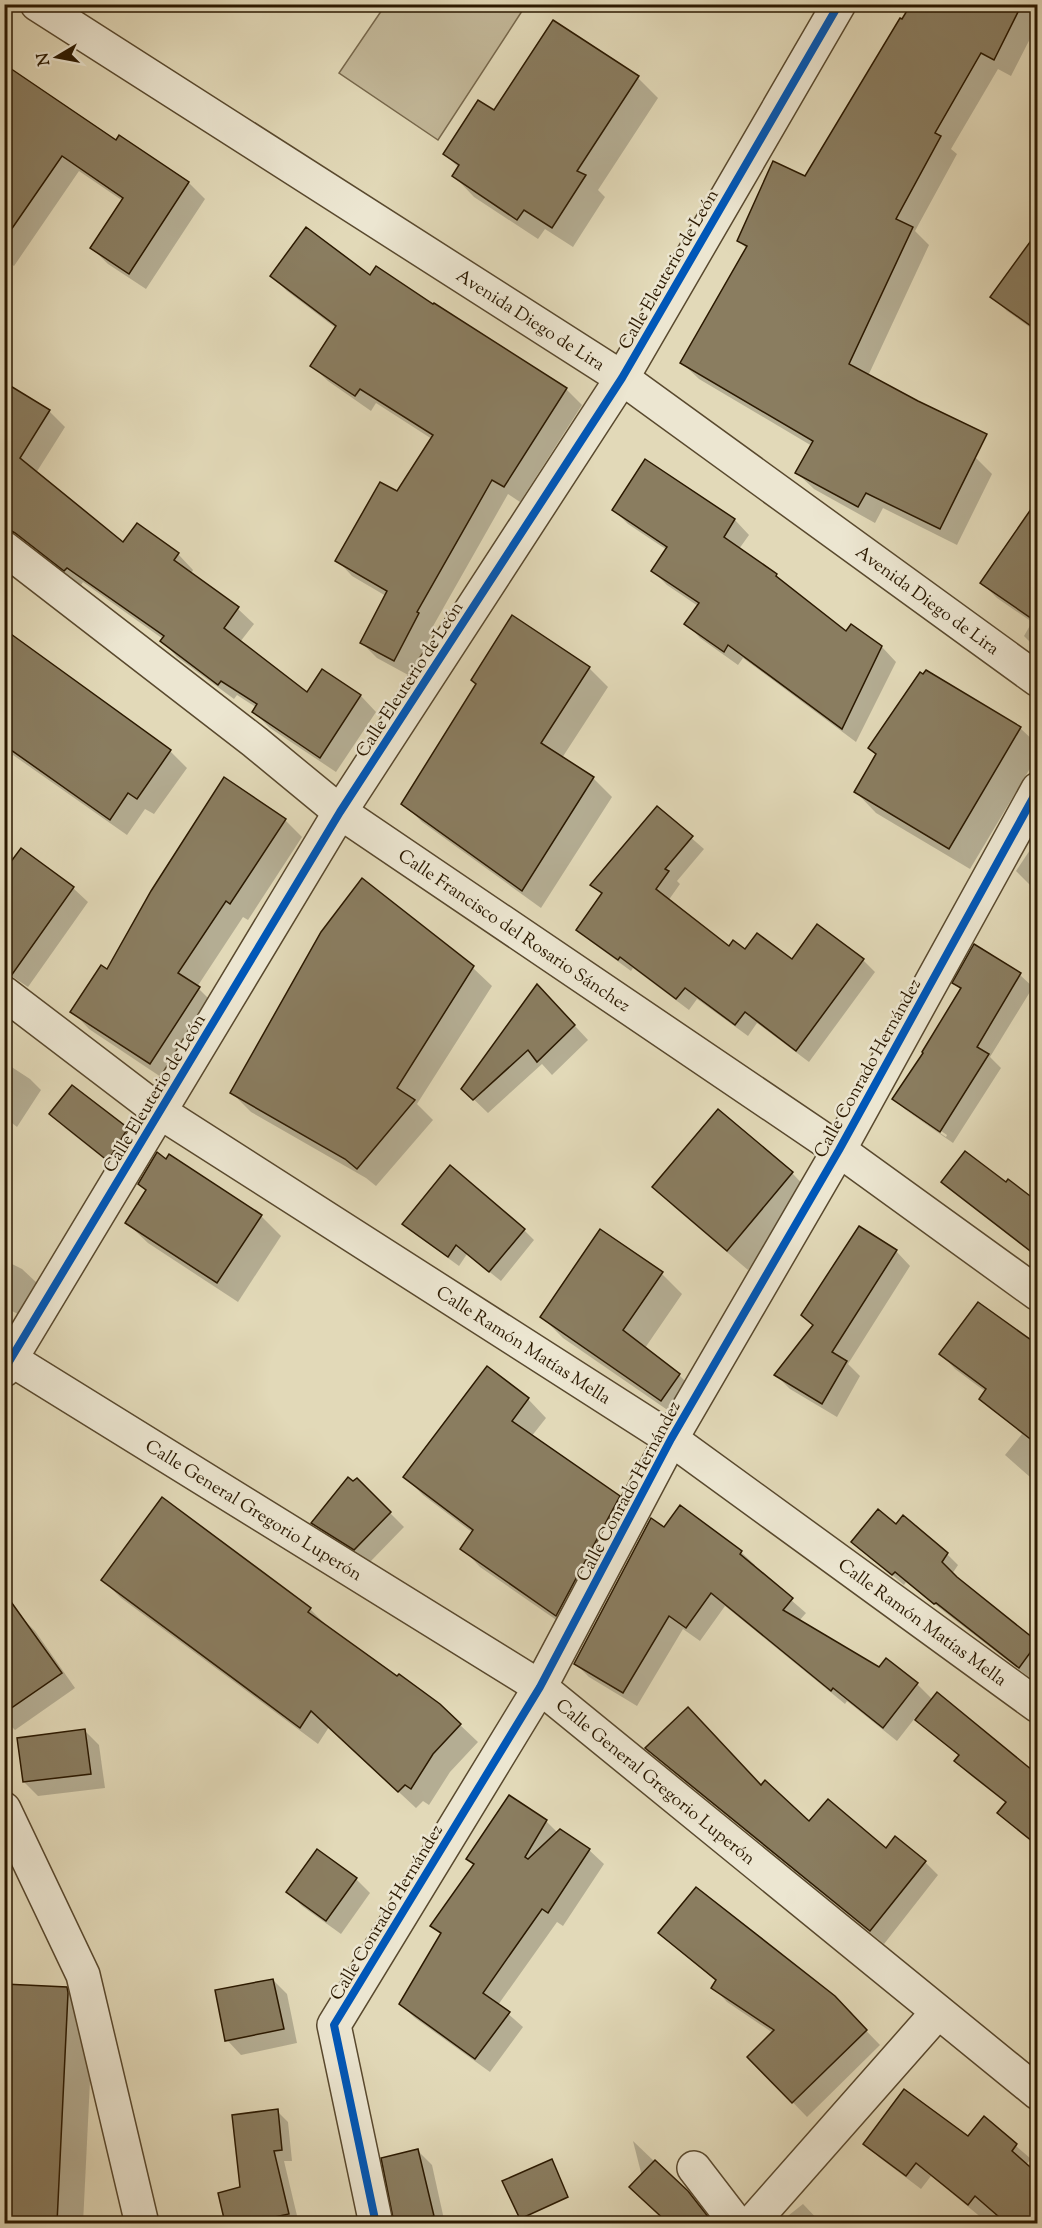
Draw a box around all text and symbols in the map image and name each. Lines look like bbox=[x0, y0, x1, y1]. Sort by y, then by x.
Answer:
north arrow bbox=[27, 27, 87, 87]
text: N bbox=[32, 51, 57, 67]
street label: Calle Eleuterio de León bbox=[613, 185, 726, 355]
street label: Avenida Diego de Lira bbox=[450, 264, 609, 379]
street label: Avenida Diego de Lira bbox=[849, 540, 1004, 663]
street label: Calle Eleuterio de León bbox=[350, 597, 471, 763]
street label: Calle Francisco del Rosario Sánchez bbox=[392, 844, 635, 1020]
street label: Calle Conrado Hernández bbox=[809, 974, 929, 1163]
street label: Calle Eleuterio de León bbox=[98, 1009, 214, 1178]
street label: Calle Ramón Matías Mella bbox=[430, 1281, 615, 1412]
street label: Calle Conrado Hernández bbox=[571, 1397, 689, 1587]
street label: Calle General Gregorio Luperón bbox=[139, 1434, 367, 1589]
street label: Calle Ramón Matías Mella bbox=[832, 1553, 1011, 1694]
street label: Calle General Gregorio Luperón bbox=[549, 1694, 761, 1873]
street label: Calle Conrado Hernández bbox=[325, 1820, 451, 2006]

